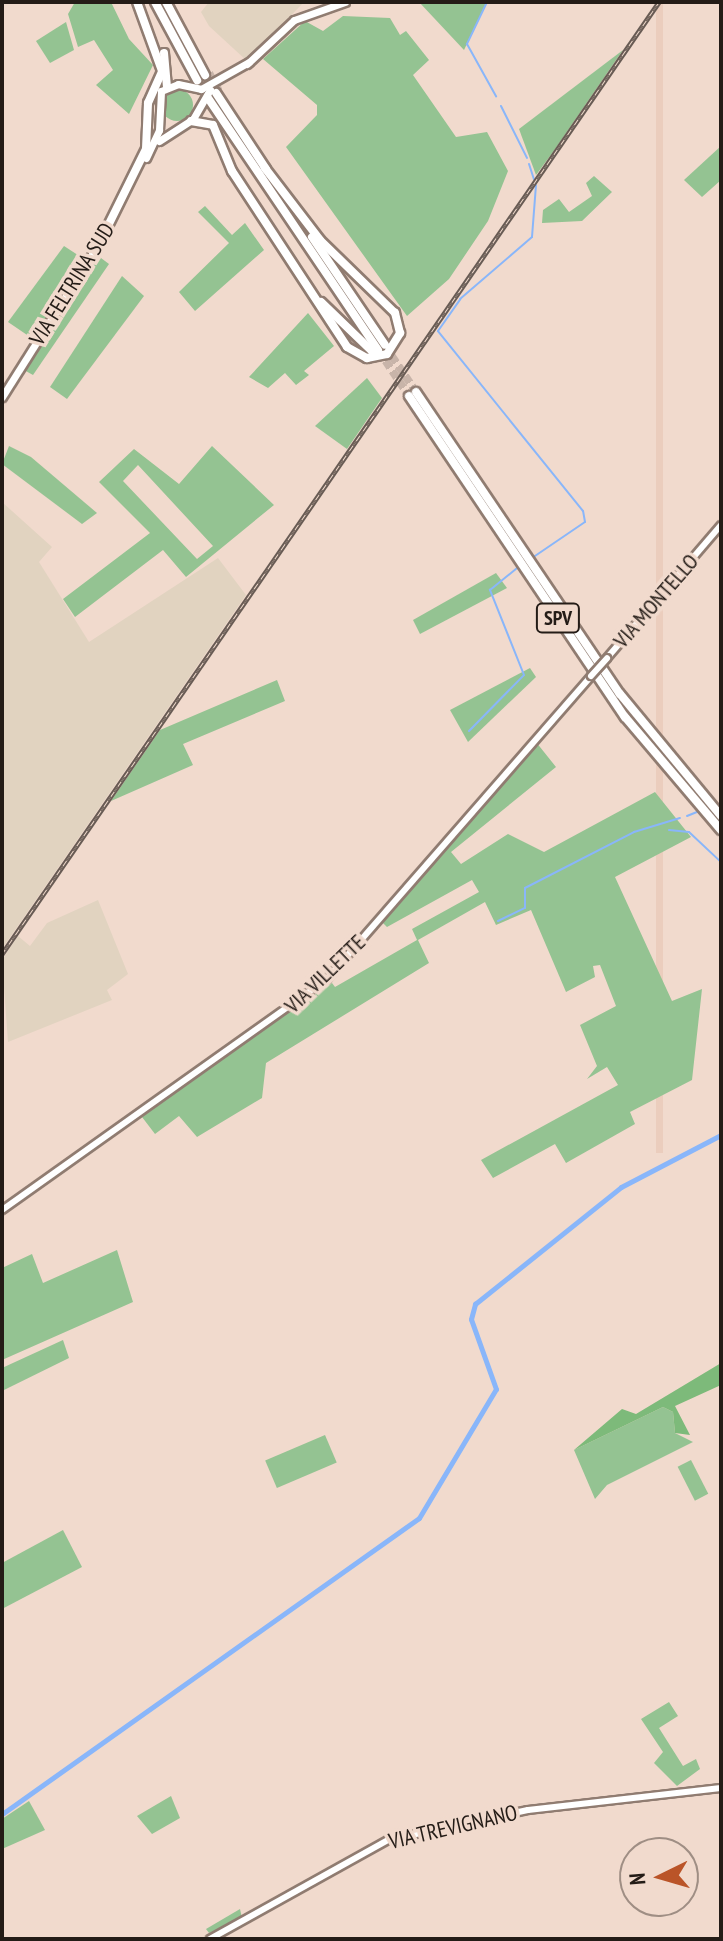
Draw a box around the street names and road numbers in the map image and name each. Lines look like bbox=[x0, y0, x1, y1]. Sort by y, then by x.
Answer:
street label: VIA FELTRINA SUD bbox=[24, 217, 120, 351]
street label: VIA MONTELLO bbox=[608, 548, 704, 654]
road number: SPV bbox=[534, 602, 582, 634]
street label: VIA VILLETTE bbox=[279, 929, 371, 1019]
street label: VIA TREVIGNANO bbox=[385, 1799, 521, 1855]

